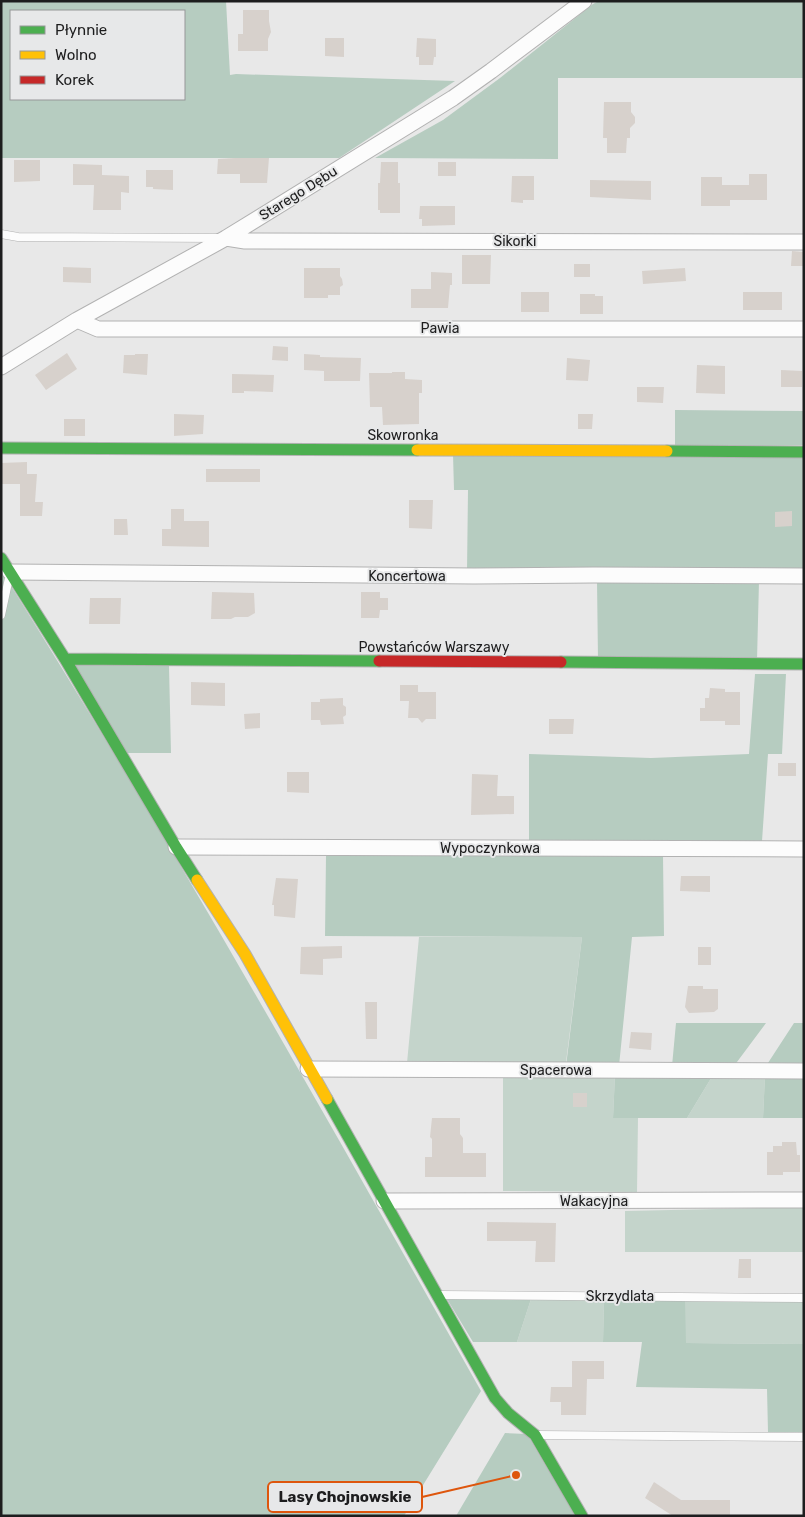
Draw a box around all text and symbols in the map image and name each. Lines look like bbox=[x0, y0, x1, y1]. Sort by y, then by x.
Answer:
legend bbox=[10, 10, 185, 100]
text: Płynnie bbox=[55, 21, 107, 39]
text: Wolno bbox=[55, 46, 97, 64]
text: Korek bbox=[55, 71, 94, 89]
street label: Starego Dębu bbox=[256, 163, 341, 224]
street label: Sikorki bbox=[494, 233, 536, 250]
street label: Pawia bbox=[421, 320, 459, 337]
street label: Skowronka bbox=[367, 427, 439, 444]
street label: Koncertowa bbox=[368, 568, 446, 585]
street label: Powstańców Warszawy bbox=[358, 639, 510, 656]
street label: Wypoczynkowa bbox=[440, 840, 540, 857]
street label: Spacerowa bbox=[520, 1062, 592, 1079]
street label: Wakacyjna bbox=[560, 1193, 628, 1210]
street label: Skrzydlata bbox=[586, 1288, 654, 1305]
callout: Lasy Chojnowskie bbox=[268, 1482, 422, 1512]
text: Lasy Chojnowskie bbox=[279, 1488, 411, 1506]

